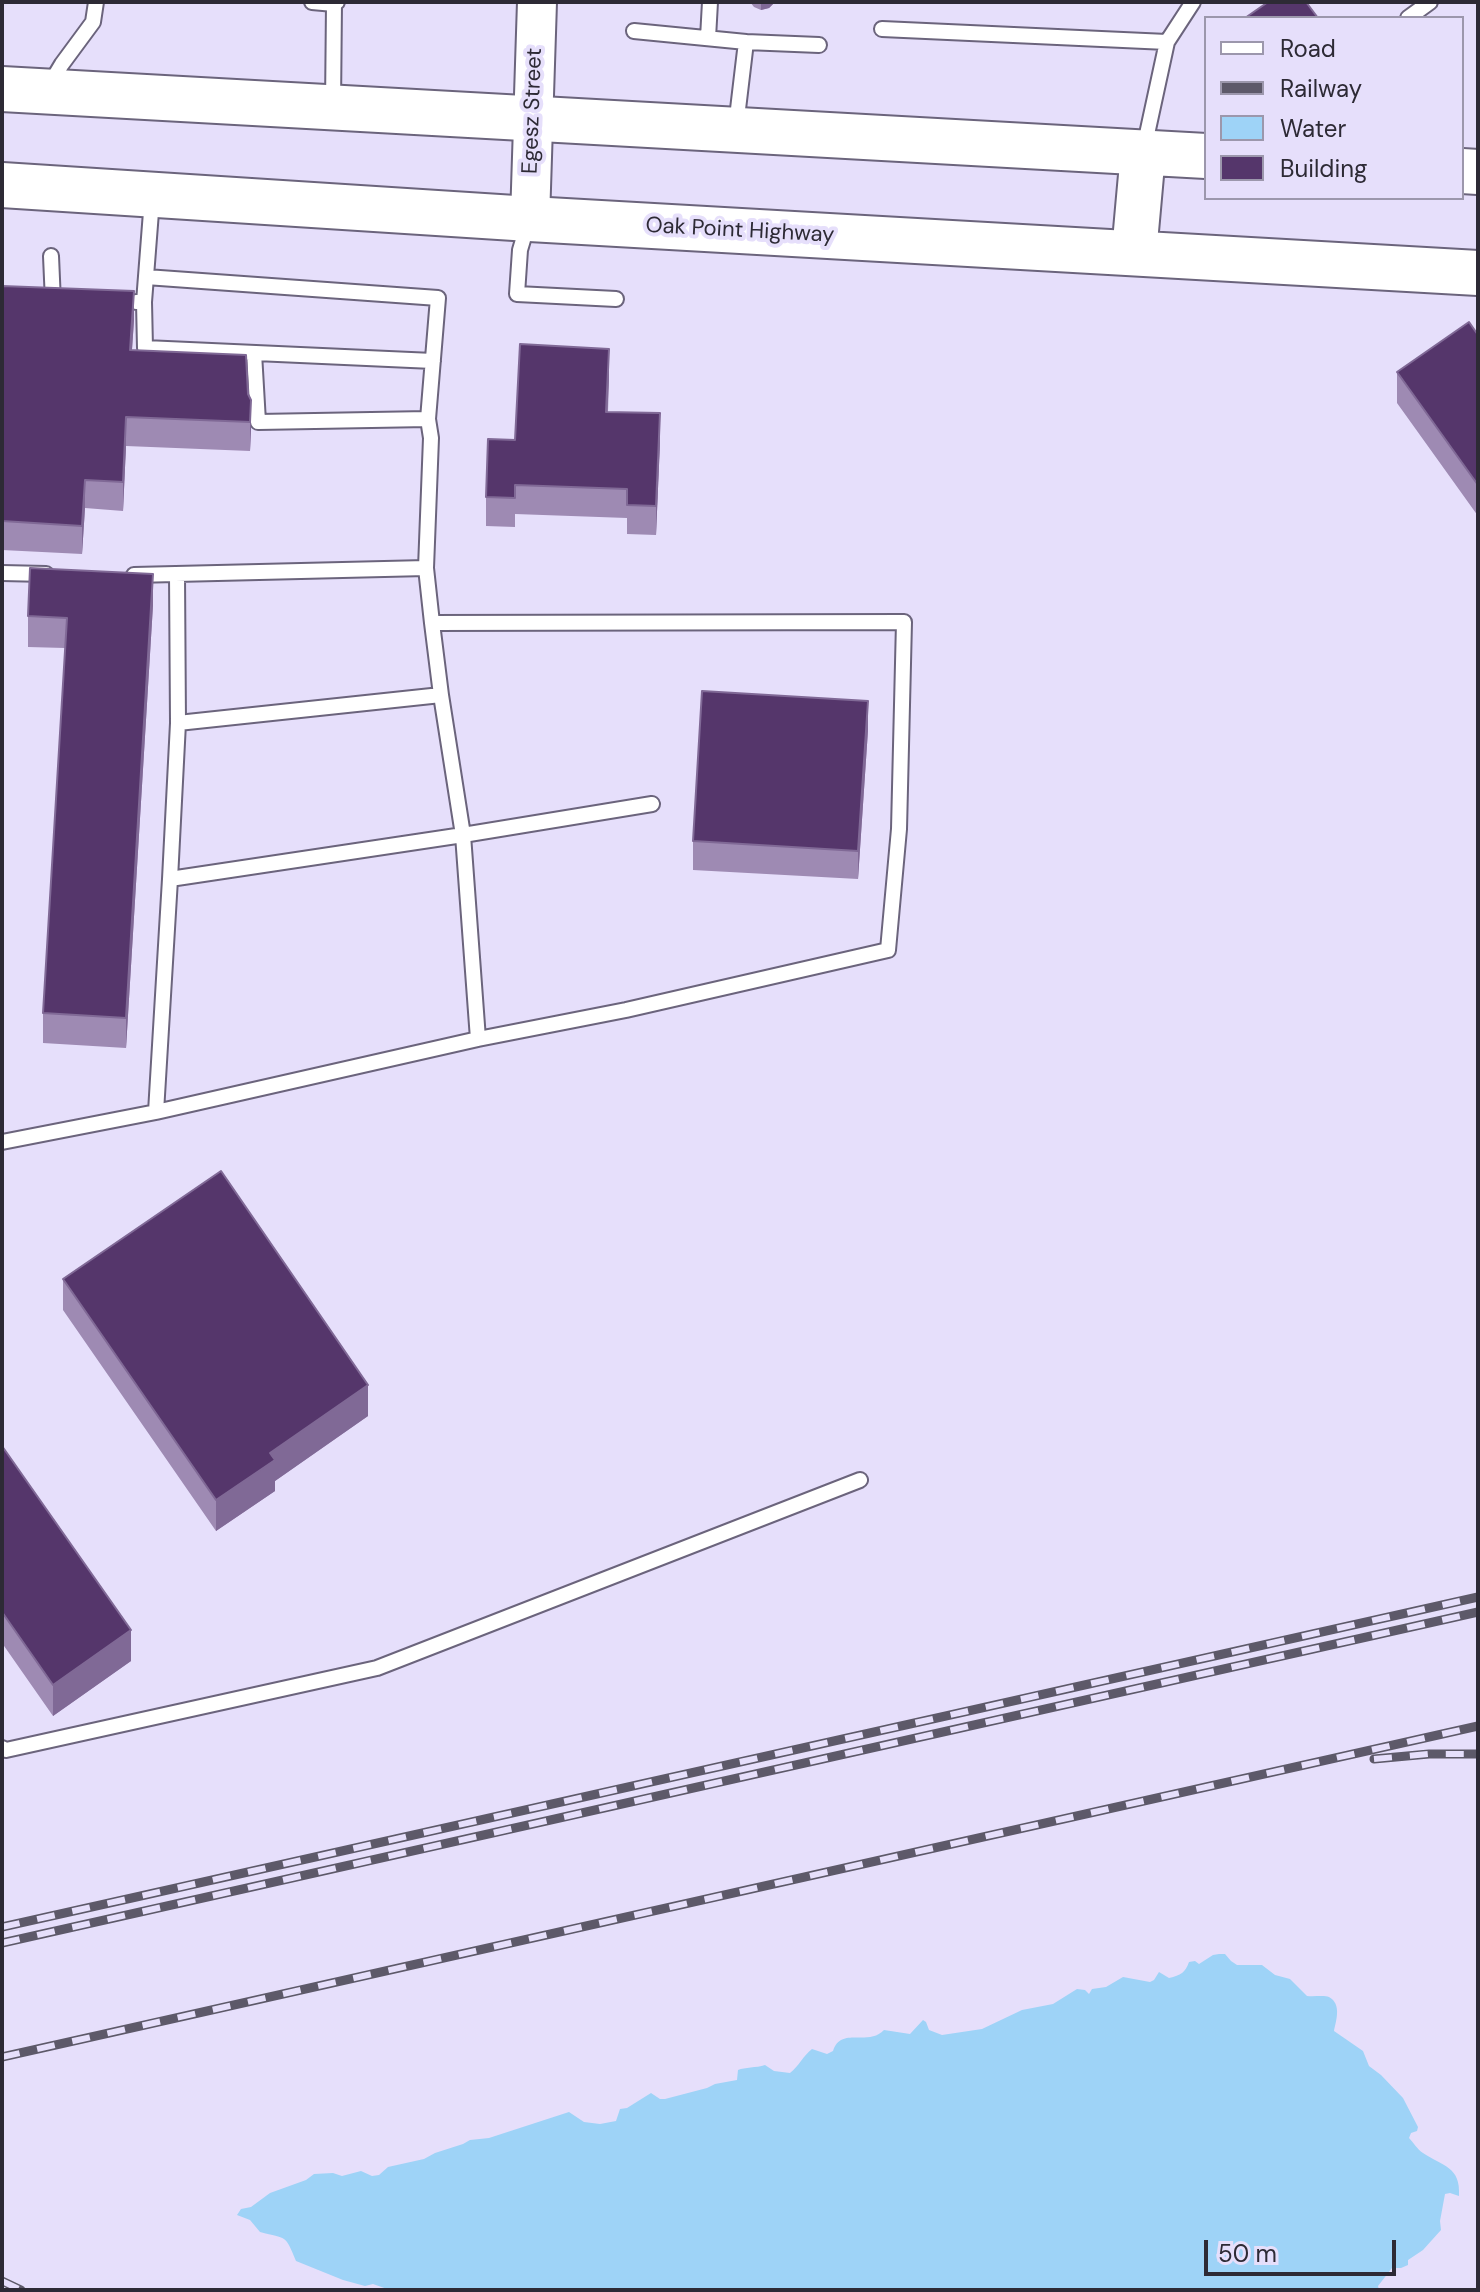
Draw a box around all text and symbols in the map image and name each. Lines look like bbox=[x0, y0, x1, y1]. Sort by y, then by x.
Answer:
legend bbox=[1204, 16, 1464, 200]
text: Road bbox=[1280, 33, 1336, 64]
street label: Egesz Street bbox=[518, 48, 548, 174]
text: Railway bbox=[1280, 73, 1362, 104]
text: Water bbox=[1280, 113, 1346, 144]
text: Building bbox=[1280, 153, 1367, 184]
street label: Oak Point Highway bbox=[645, 213, 835, 249]
scale bar bbox=[1208, 2224, 1400, 2274]
text: 50 m bbox=[1218, 2238, 1277, 2269]

